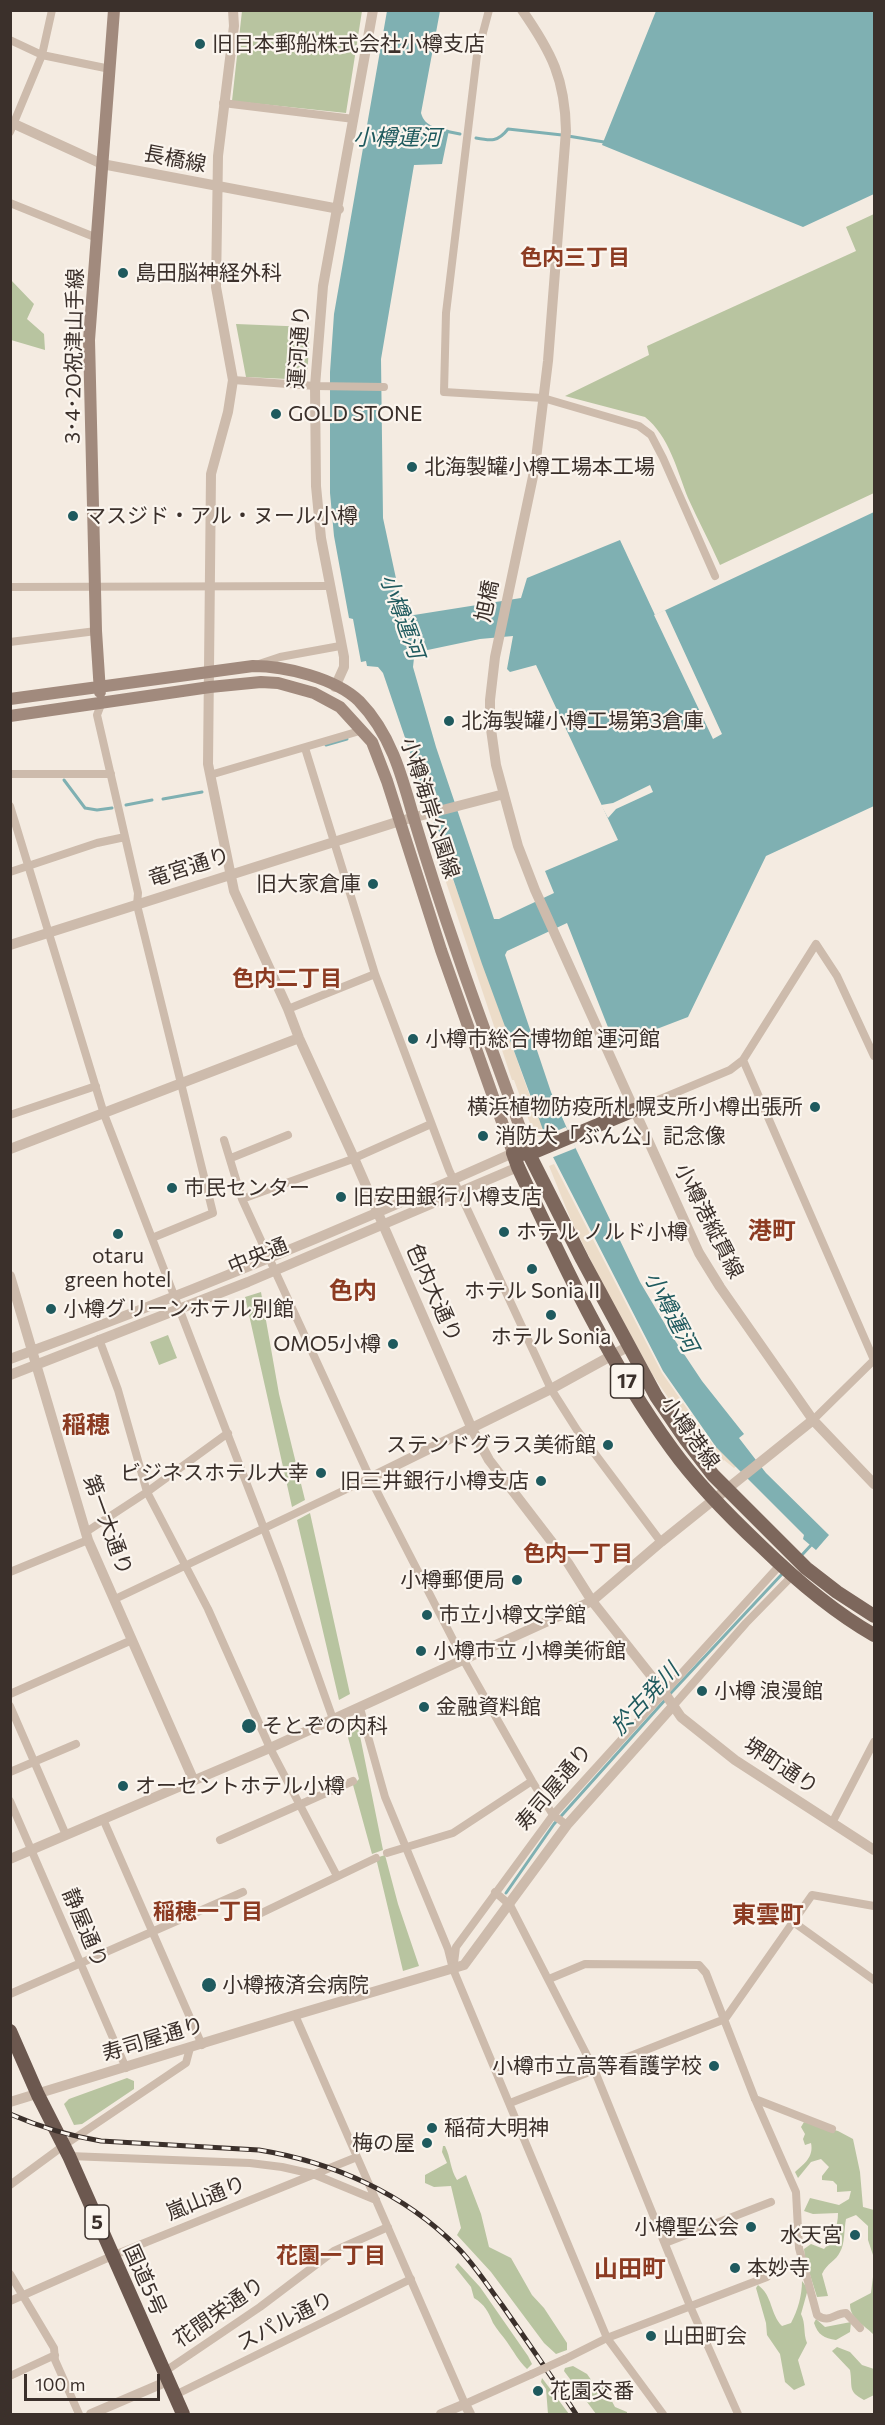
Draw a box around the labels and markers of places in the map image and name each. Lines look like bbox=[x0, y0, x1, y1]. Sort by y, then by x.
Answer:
place label: 旧日本郵船株式会社小樽支店 bbox=[212, 31, 485, 57]
marker: 旧日本郵船株式会社小樽支店 bbox=[193, 37, 207, 51]
place label: 島田脳神経外科 bbox=[135, 260, 282, 286]
marker: 島田脳神経外科 bbox=[116, 266, 130, 280]
place label: GOLD STONE bbox=[288, 401, 422, 427]
marker: GOLD STONE bbox=[269, 407, 283, 421]
place label: 北海製罐小樽工場本工場 bbox=[424, 454, 655, 480]
marker: 北海製罐小樽工場本工場 bbox=[405, 460, 419, 474]
place label: マスジド・アル・ヌール小樽 bbox=[85, 503, 358, 529]
marker: マスジド・アル・ヌール小樽 bbox=[66, 509, 80, 523]
place label: 北海製罐小樽工場第3倉庫 bbox=[461, 708, 704, 734]
marker: 北海製罐小樽工場第3倉庫 bbox=[442, 714, 456, 728]
place label: 旧大家倉庫 bbox=[256, 871, 361, 897]
marker: 旧大家倉庫 bbox=[366, 877, 380, 891]
place label: 小樽市総合博物館 運河館 bbox=[425, 1026, 660, 1052]
marker: 小樽市総合博物館 運河館 bbox=[406, 1032, 420, 1046]
place label: 横浜植物防疫所札幌支所小樽出張所 bbox=[467, 1094, 803, 1120]
marker: 横浜植物防疫所札幌支所小樽出張所 bbox=[808, 1100, 822, 1114]
place label: 消防犬「ぶん公」記念像 bbox=[495, 1123, 726, 1149]
marker: 消防犬「ぶん公」記念像 bbox=[476, 1129, 490, 1143]
place label: 市民センター bbox=[184, 1175, 310, 1201]
marker: 市民センター bbox=[165, 1181, 179, 1195]
place label: 旧安田銀行小樽支店 bbox=[353, 1184, 542, 1210]
marker: 旧安田銀行小樽支店 bbox=[334, 1190, 348, 1204]
place label: ホテル ノルド小樽 bbox=[516, 1219, 688, 1245]
marker: ホテル ノルド小樽 bbox=[497, 1225, 511, 1239]
marker: otaru green hotel bbox=[111, 1227, 125, 1241]
place label: otaru green hotel bbox=[65, 1243, 171, 1293]
marker: ホテル Sonia II bbox=[525, 1262, 539, 1276]
place label: ホテル Sonia II bbox=[464, 1278, 600, 1304]
place label: 小樽グリーンホテル別館 bbox=[63, 1296, 294, 1322]
marker: 小樽グリーンホテル別館 bbox=[44, 1302, 58, 1316]
marker: ホテル Sonia bbox=[544, 1308, 558, 1322]
place label: ホテル Sonia bbox=[491, 1324, 611, 1350]
place label: OMO5小樽 bbox=[273, 1331, 381, 1357]
marker: OMO5小樽 bbox=[386, 1337, 400, 1351]
place label: ステンドグラス美術館 bbox=[386, 1432, 596, 1458]
marker: ステンドグラス美術館 bbox=[601, 1438, 615, 1452]
place label: ビジネスホテル大幸 bbox=[120, 1460, 309, 1486]
marker: ビジネスホテル大幸 bbox=[314, 1466, 328, 1480]
place label: 旧三井銀行小樽支店 bbox=[340, 1468, 529, 1494]
marker: 旧三井銀行小樽支店 bbox=[534, 1474, 548, 1488]
place label: 小樽郵便局 bbox=[400, 1567, 505, 1593]
marker: 小樽郵便局 bbox=[510, 1573, 524, 1587]
place label: 市立小樽文学館 bbox=[439, 1602, 586, 1628]
marker: 市立小樽文学館 bbox=[420, 1608, 434, 1622]
place label: 小樽市立 小樽美術館 bbox=[433, 1638, 626, 1664]
marker: 小樽市立 小樽美術館 bbox=[414, 1644, 428, 1658]
place label: 小樽 浪漫館 bbox=[714, 1678, 823, 1704]
marker: 小樽 浪漫館 bbox=[695, 1684, 709, 1698]
place label: 金融資料館 bbox=[436, 1694, 541, 1720]
marker: 金融資料館 bbox=[417, 1700, 431, 1714]
place label: そとぞの内科 bbox=[262, 1713, 388, 1739]
marker: そとぞの内科 bbox=[240, 1717, 258, 1735]
place label: オーセントホテル小樽 bbox=[135, 1773, 345, 1799]
marker: オーセントホテル小樽 bbox=[116, 1779, 130, 1793]
place label: 小樽掖済会病院 bbox=[222, 1972, 369, 1998]
marker: 小樽掖済会病院 bbox=[200, 1976, 218, 1994]
place label: 小樽市立高等看護学校 bbox=[492, 2053, 702, 2079]
marker: 小樽市立高等看護学校 bbox=[707, 2059, 721, 2073]
place label: 稲荷大明神 bbox=[444, 2115, 549, 2141]
marker: 稲荷大明神 bbox=[425, 2121, 439, 2135]
place label: 梅の屋 bbox=[352, 2130, 415, 2156]
marker: 梅の屋 bbox=[420, 2136, 434, 2150]
place label: 小樽聖公会 bbox=[634, 2214, 739, 2240]
marker: 小樽聖公会 bbox=[744, 2220, 758, 2234]
place label: 水天宮 bbox=[780, 2222, 843, 2248]
marker: 水天宮 bbox=[848, 2228, 862, 2242]
place label: 本妙寺 bbox=[747, 2255, 810, 2281]
marker: 本妙寺 bbox=[728, 2261, 742, 2275]
place label: 山田町会 bbox=[663, 2323, 747, 2349]
marker: 山田町会 bbox=[644, 2329, 658, 2343]
place label: 花園交番 bbox=[550, 2378, 634, 2404]
marker: 花園交番 bbox=[531, 2384, 545, 2398]

